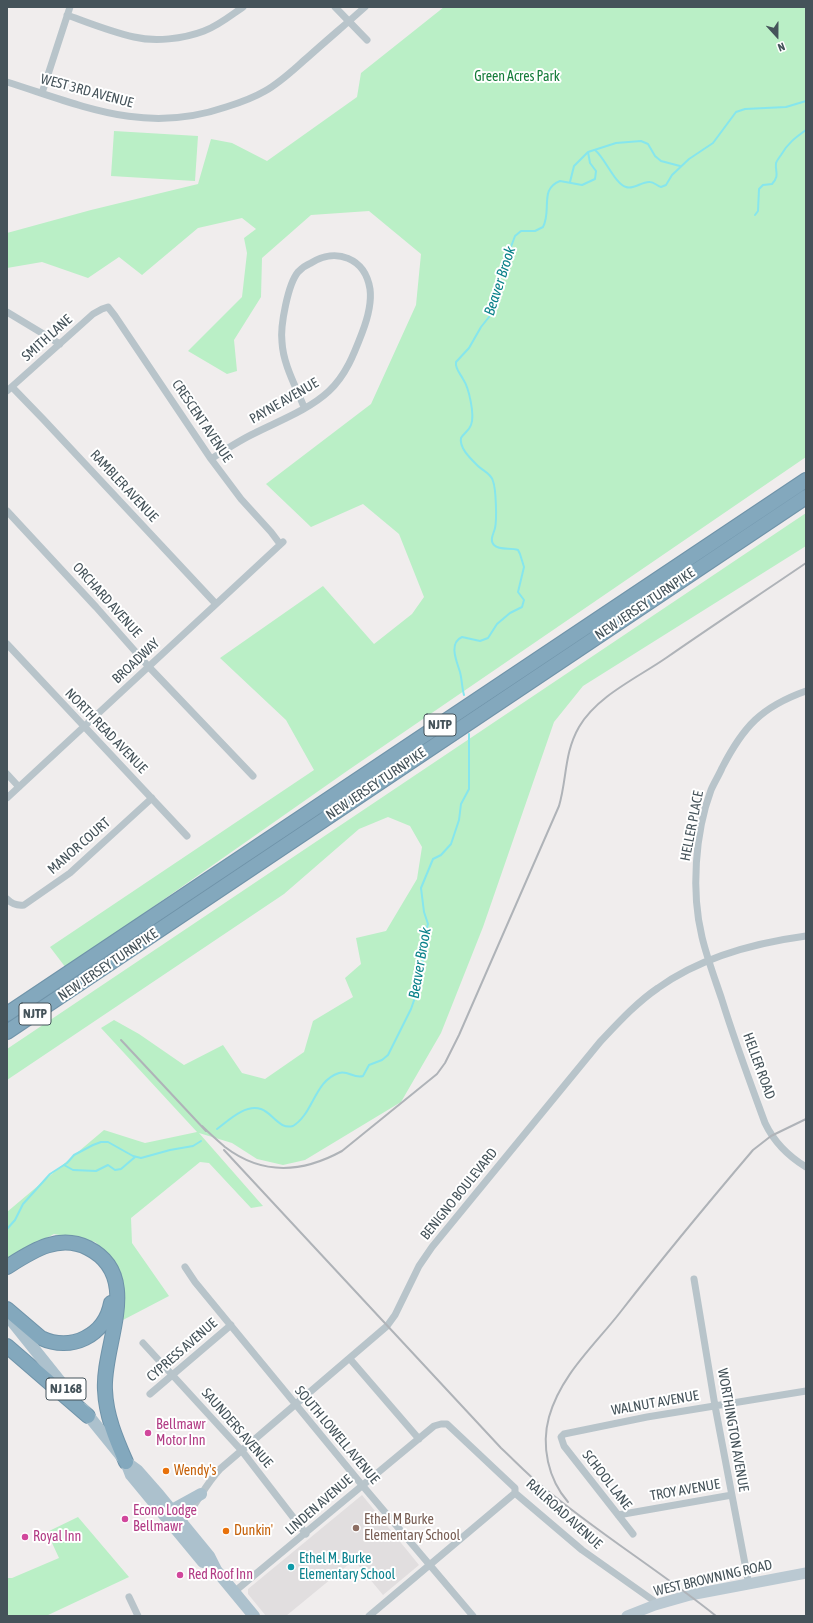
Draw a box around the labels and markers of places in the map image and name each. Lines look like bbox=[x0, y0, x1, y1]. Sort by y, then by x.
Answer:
place label: Bellmawr Motor Inn bbox=[156, 1417, 206, 1450]
marker: Bellmawr Motor Inn bbox=[143, 1428, 153, 1438]
place label: Wendy's bbox=[174, 1463, 217, 1479]
marker: Wendy's bbox=[161, 1466, 171, 1476]
place label: Econo Lodge Bellmawr bbox=[133, 1503, 197, 1536]
place label: Ethel M Burke Elementary School bbox=[364, 1512, 460, 1544]
marker: Econo Lodge Bellmawr bbox=[120, 1514, 130, 1524]
place label: Dunkin' bbox=[234, 1523, 273, 1539]
marker: Ethel M Burke Elementary School bbox=[351, 1523, 361, 1533]
marker: Dunkin' bbox=[221, 1526, 231, 1536]
place label: Royal Inn bbox=[33, 1529, 81, 1545]
marker: Royal Inn bbox=[20, 1532, 30, 1542]
place label: Ethel M. Burke Elementary School bbox=[299, 1551, 395, 1584]
marker: Ethel M. Burke Elementary School bbox=[286, 1562, 296, 1572]
place label: Red Roof Inn bbox=[188, 1567, 253, 1583]
marker: Red Roof Inn bbox=[175, 1570, 185, 1580]

